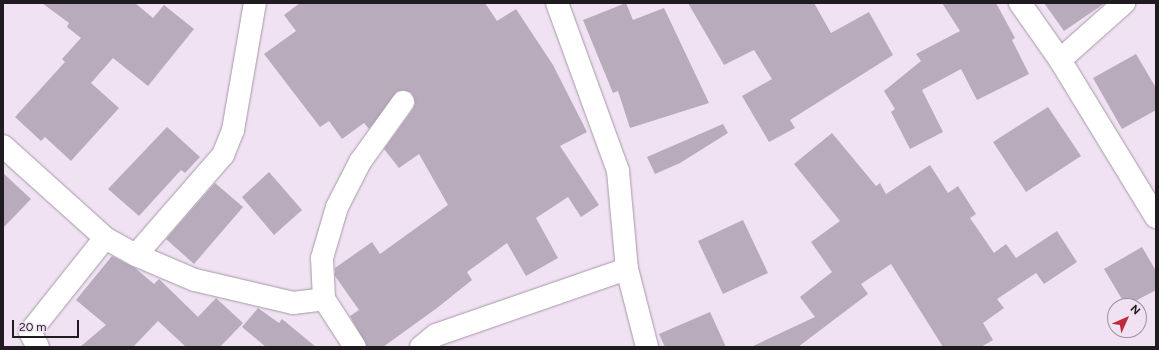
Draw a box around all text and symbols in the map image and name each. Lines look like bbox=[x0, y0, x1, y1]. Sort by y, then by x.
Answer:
north arrow bbox=[1107, 298, 1147, 338]
text: N bbox=[1128, 302, 1143, 317]
scale bar bbox=[14, 312, 81, 338]
text: 20 m bbox=[19, 320, 47, 334]

